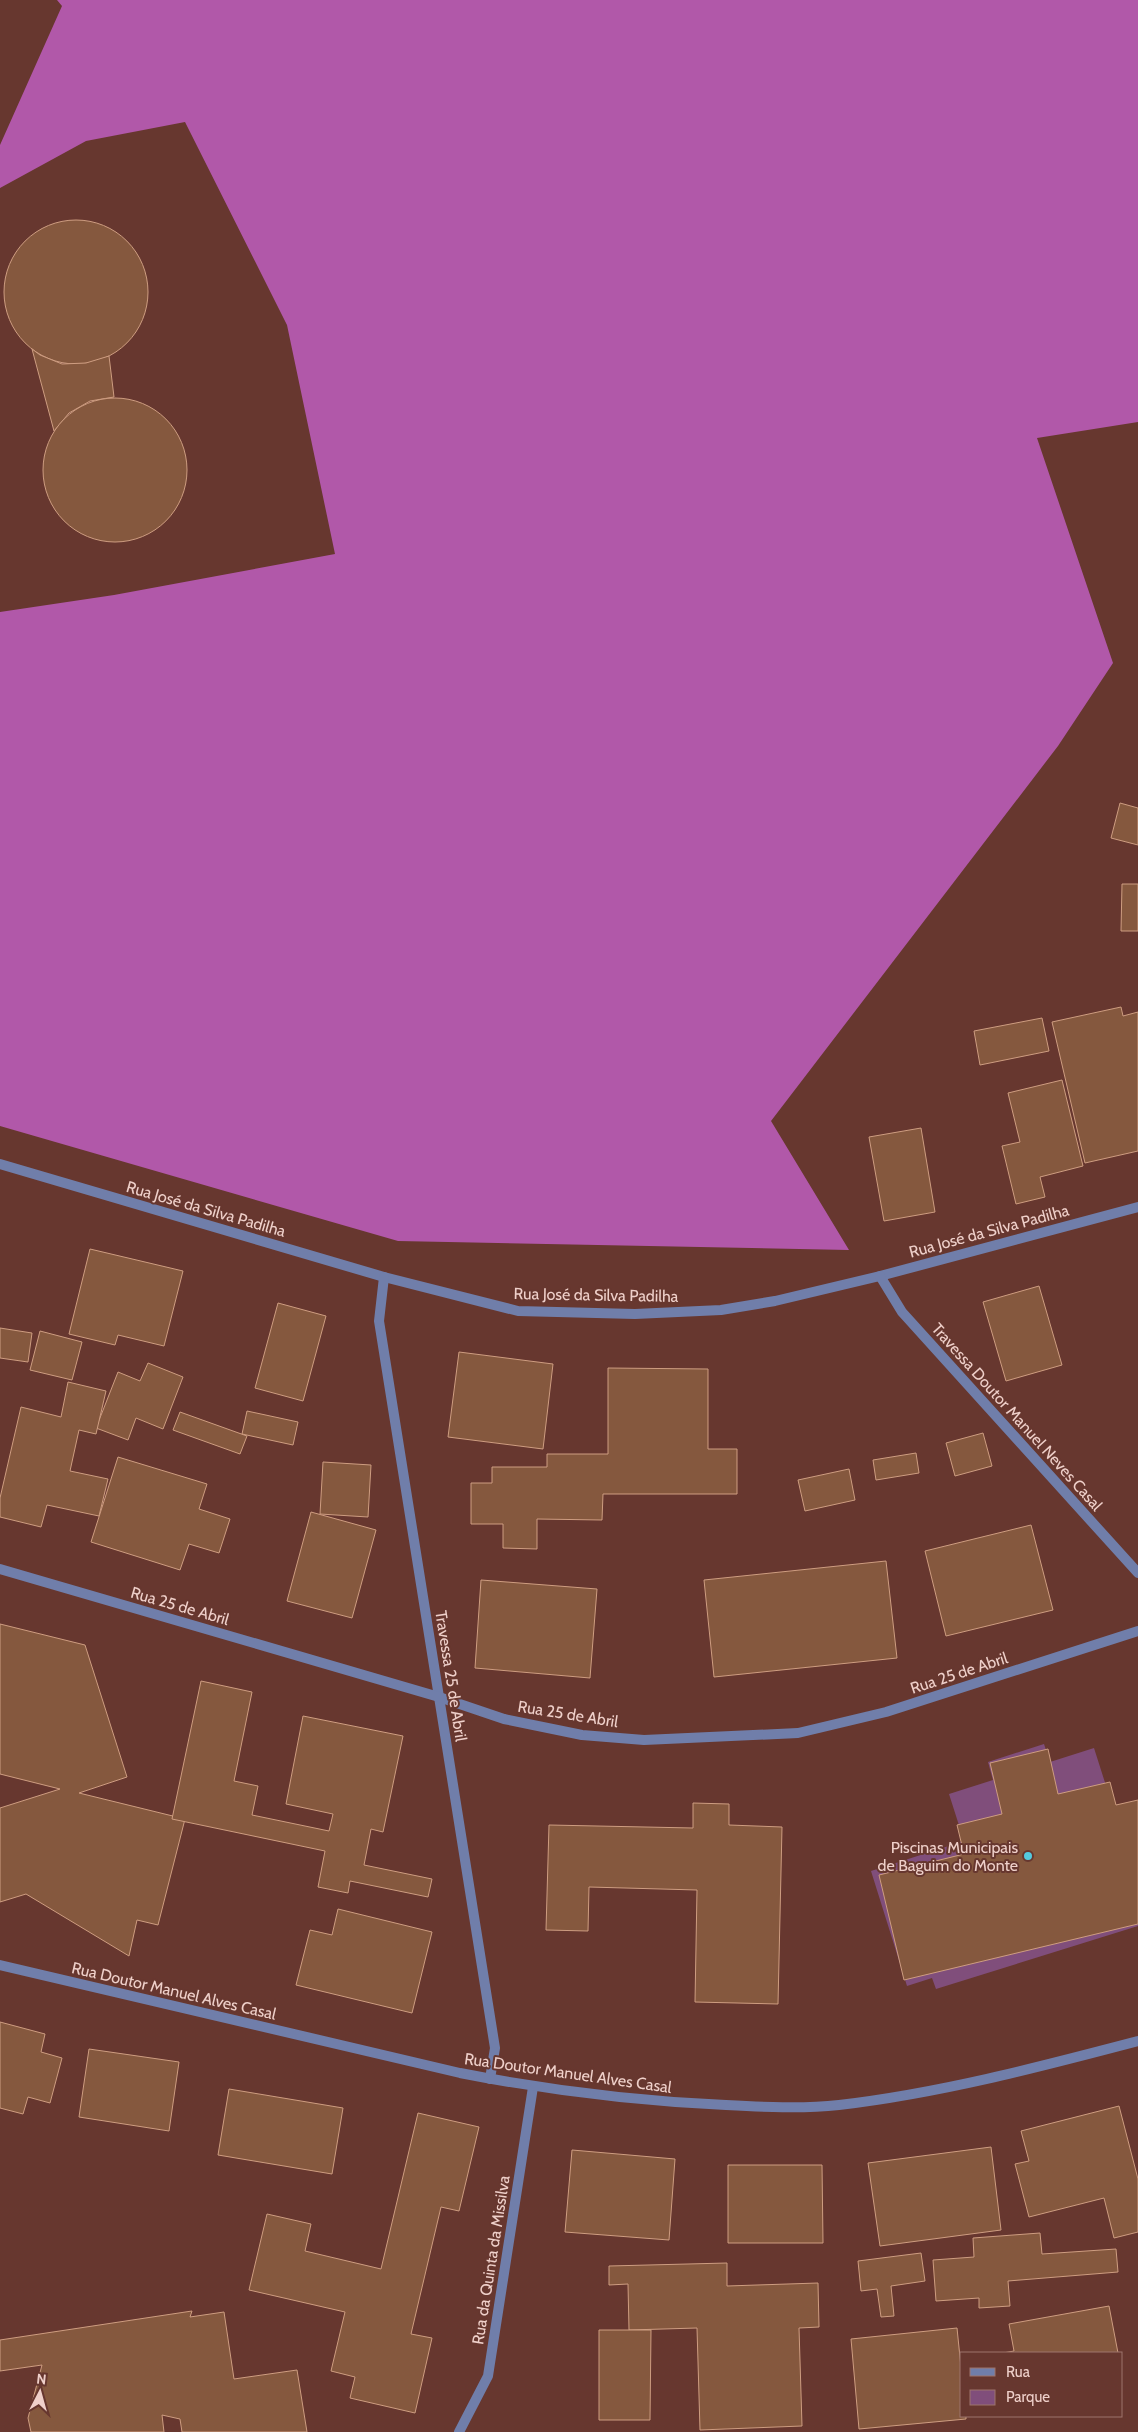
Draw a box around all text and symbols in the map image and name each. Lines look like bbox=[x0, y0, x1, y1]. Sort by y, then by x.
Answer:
street label: Rua José da Silva Padilha bbox=[124, 1177, 288, 1241]
street label: Rua José da Silva Padilha bbox=[907, 1200, 1071, 1261]
street label: Rua José da Silva Padilha bbox=[513, 1284, 679, 1306]
street label: Travessa Doutor Manuel Neves Casal bbox=[928, 1319, 1106, 1515]
street label: Rua 25 de Abril bbox=[129, 1583, 232, 1629]
street label: Travessa 25 de Abril bbox=[431, 1609, 471, 1743]
street label: Rua 25 de Abril bbox=[908, 1648, 1010, 1698]
street label: Rua 25 de Abril bbox=[516, 1697, 620, 1731]
place label: Piscinas Municipais de Baguim do Monte bbox=[878, 1838, 1018, 1875]
marker: Piscinas Municipais de Baguim do Monte bbox=[1022, 1850, 1034, 1862]
street label: Rua Doutor Manuel Alves Casal bbox=[70, 1958, 278, 2024]
street label: Rua Doutor Manuel Alves Casal bbox=[463, 2049, 673, 2097]
street label: Rua da Quinta da Missilva bbox=[468, 2174, 514, 2346]
legend bbox=[960, 2352, 1123, 2417]
text: Rua bbox=[1006, 2363, 1031, 2381]
north arrow bbox=[15, 2367, 65, 2417]
text: N bbox=[35, 2370, 47, 2389]
text: Parque bbox=[1006, 2388, 1050, 2406]

